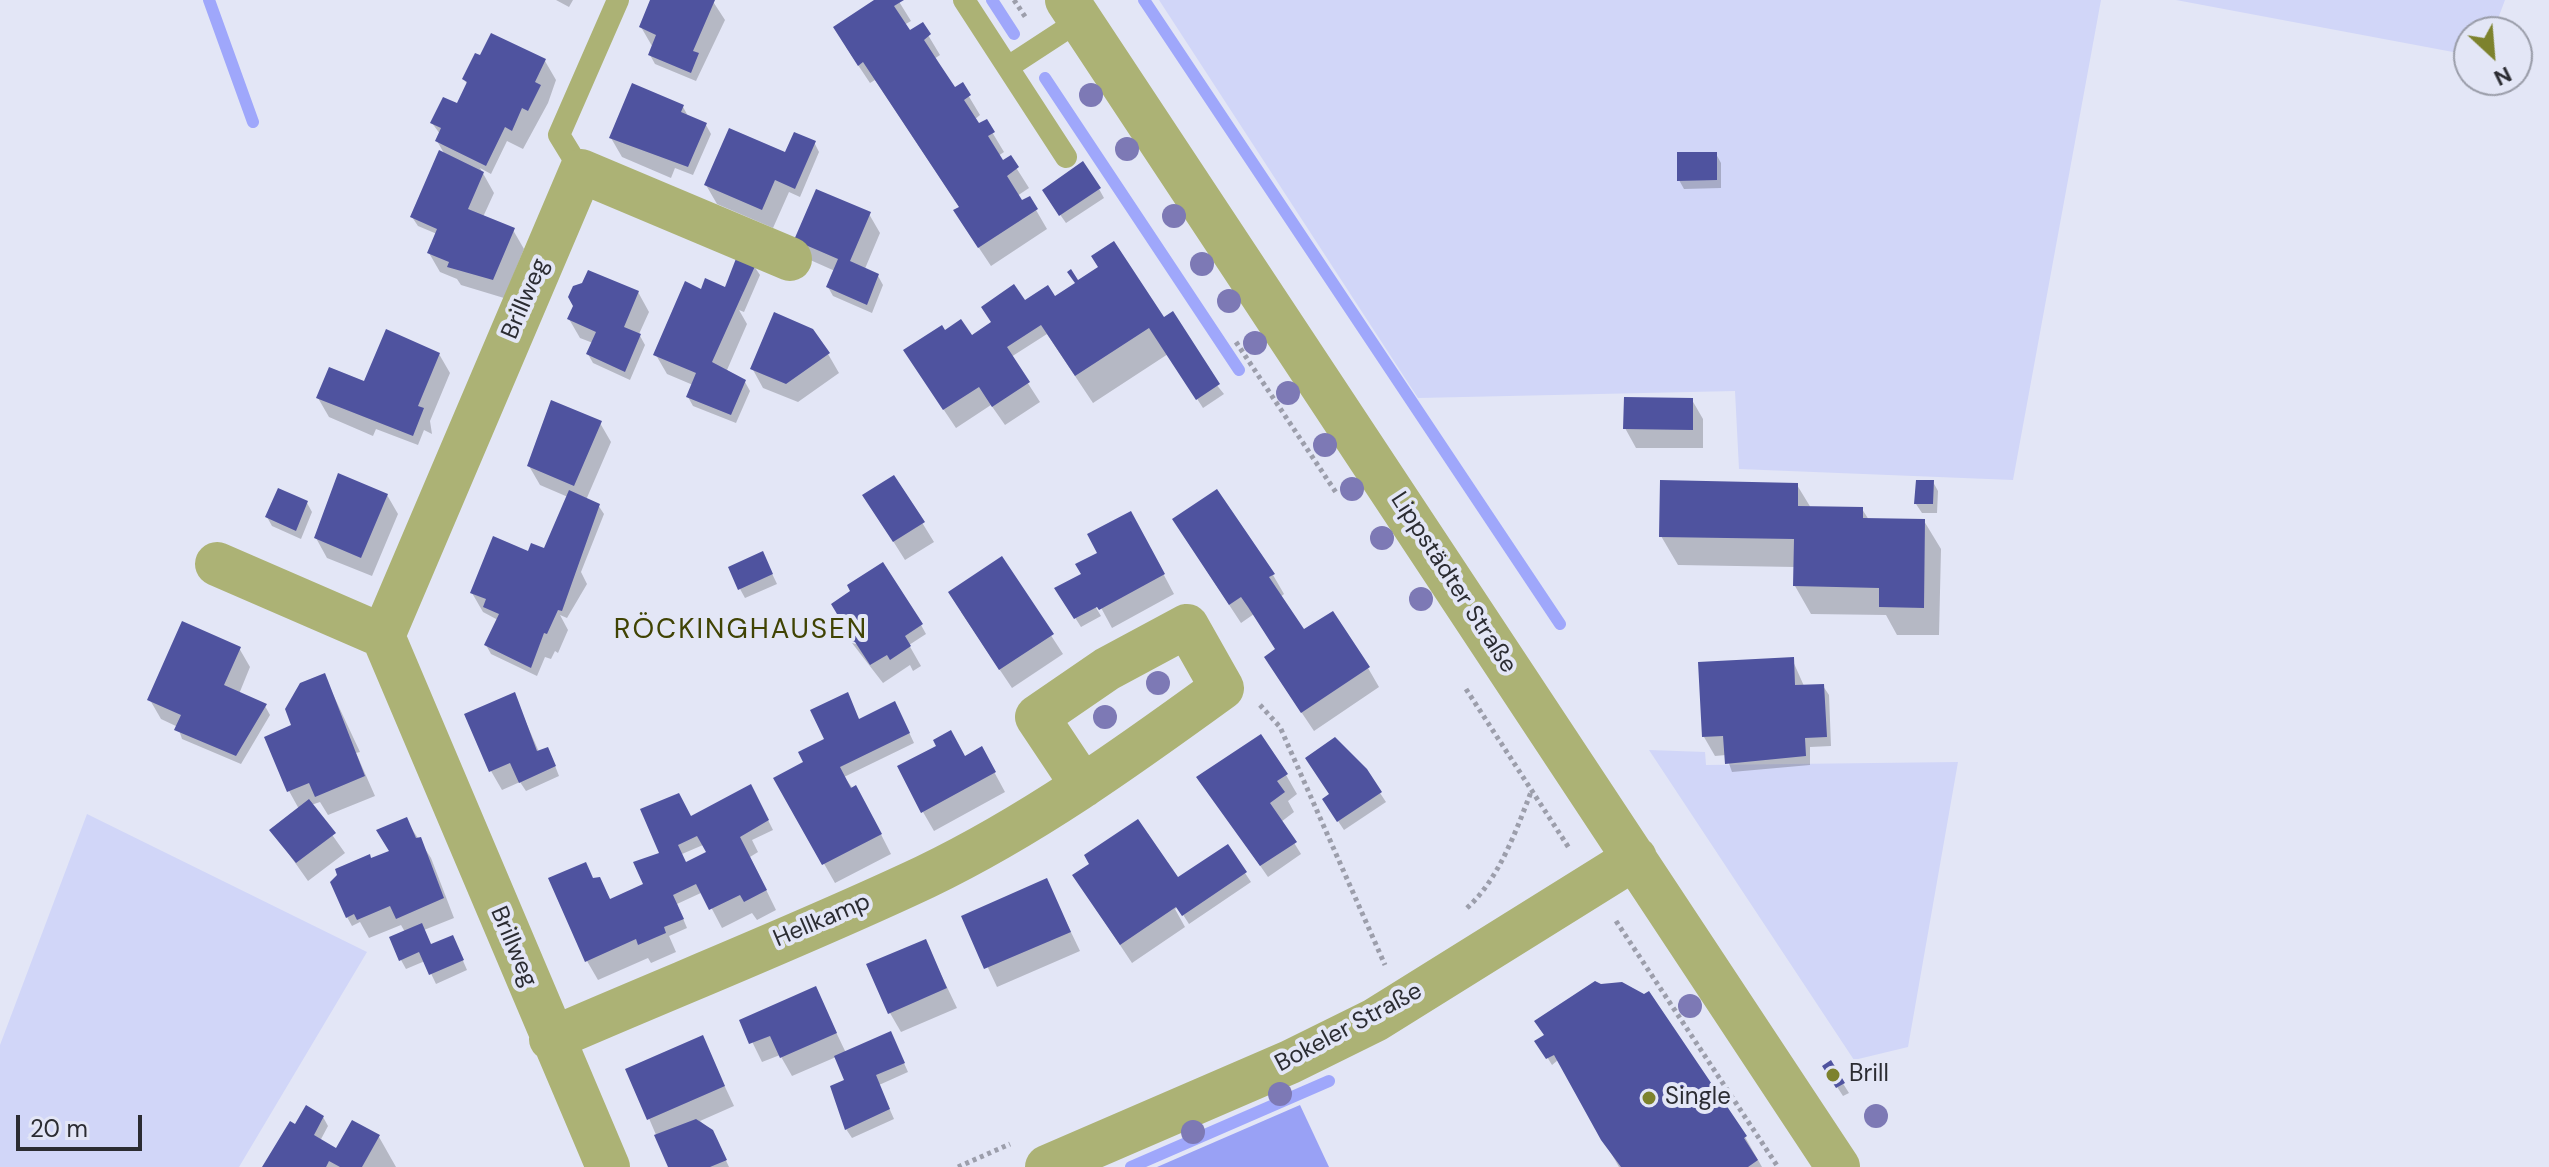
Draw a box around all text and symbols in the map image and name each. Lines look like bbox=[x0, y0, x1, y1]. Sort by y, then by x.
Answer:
north arrow bbox=[2453, 16, 2533, 96]
text: N bbox=[2489, 60, 2516, 93]
street label: Brillweg bbox=[496, 254, 556, 344]
street label: Lippstädter Straße bbox=[1384, 487, 1522, 679]
district label: RÖCKINGHAUSEN bbox=[614, 614, 868, 648]
street label: Hellkamp bbox=[769, 888, 875, 954]
street label: Brillweg bbox=[483, 902, 543, 992]
street label: Bokeler Straße bbox=[1271, 977, 1427, 1079]
place label: Brill bbox=[1849, 1061, 1889, 1089]
marker: Brill bbox=[1824, 1066, 1842, 1084]
place label: Single bbox=[1665, 1084, 1731, 1112]
marker: Single bbox=[1640, 1089, 1658, 1107]
scale bar bbox=[20, 1099, 146, 1149]
text: 20 m bbox=[30, 1113, 88, 1144]

